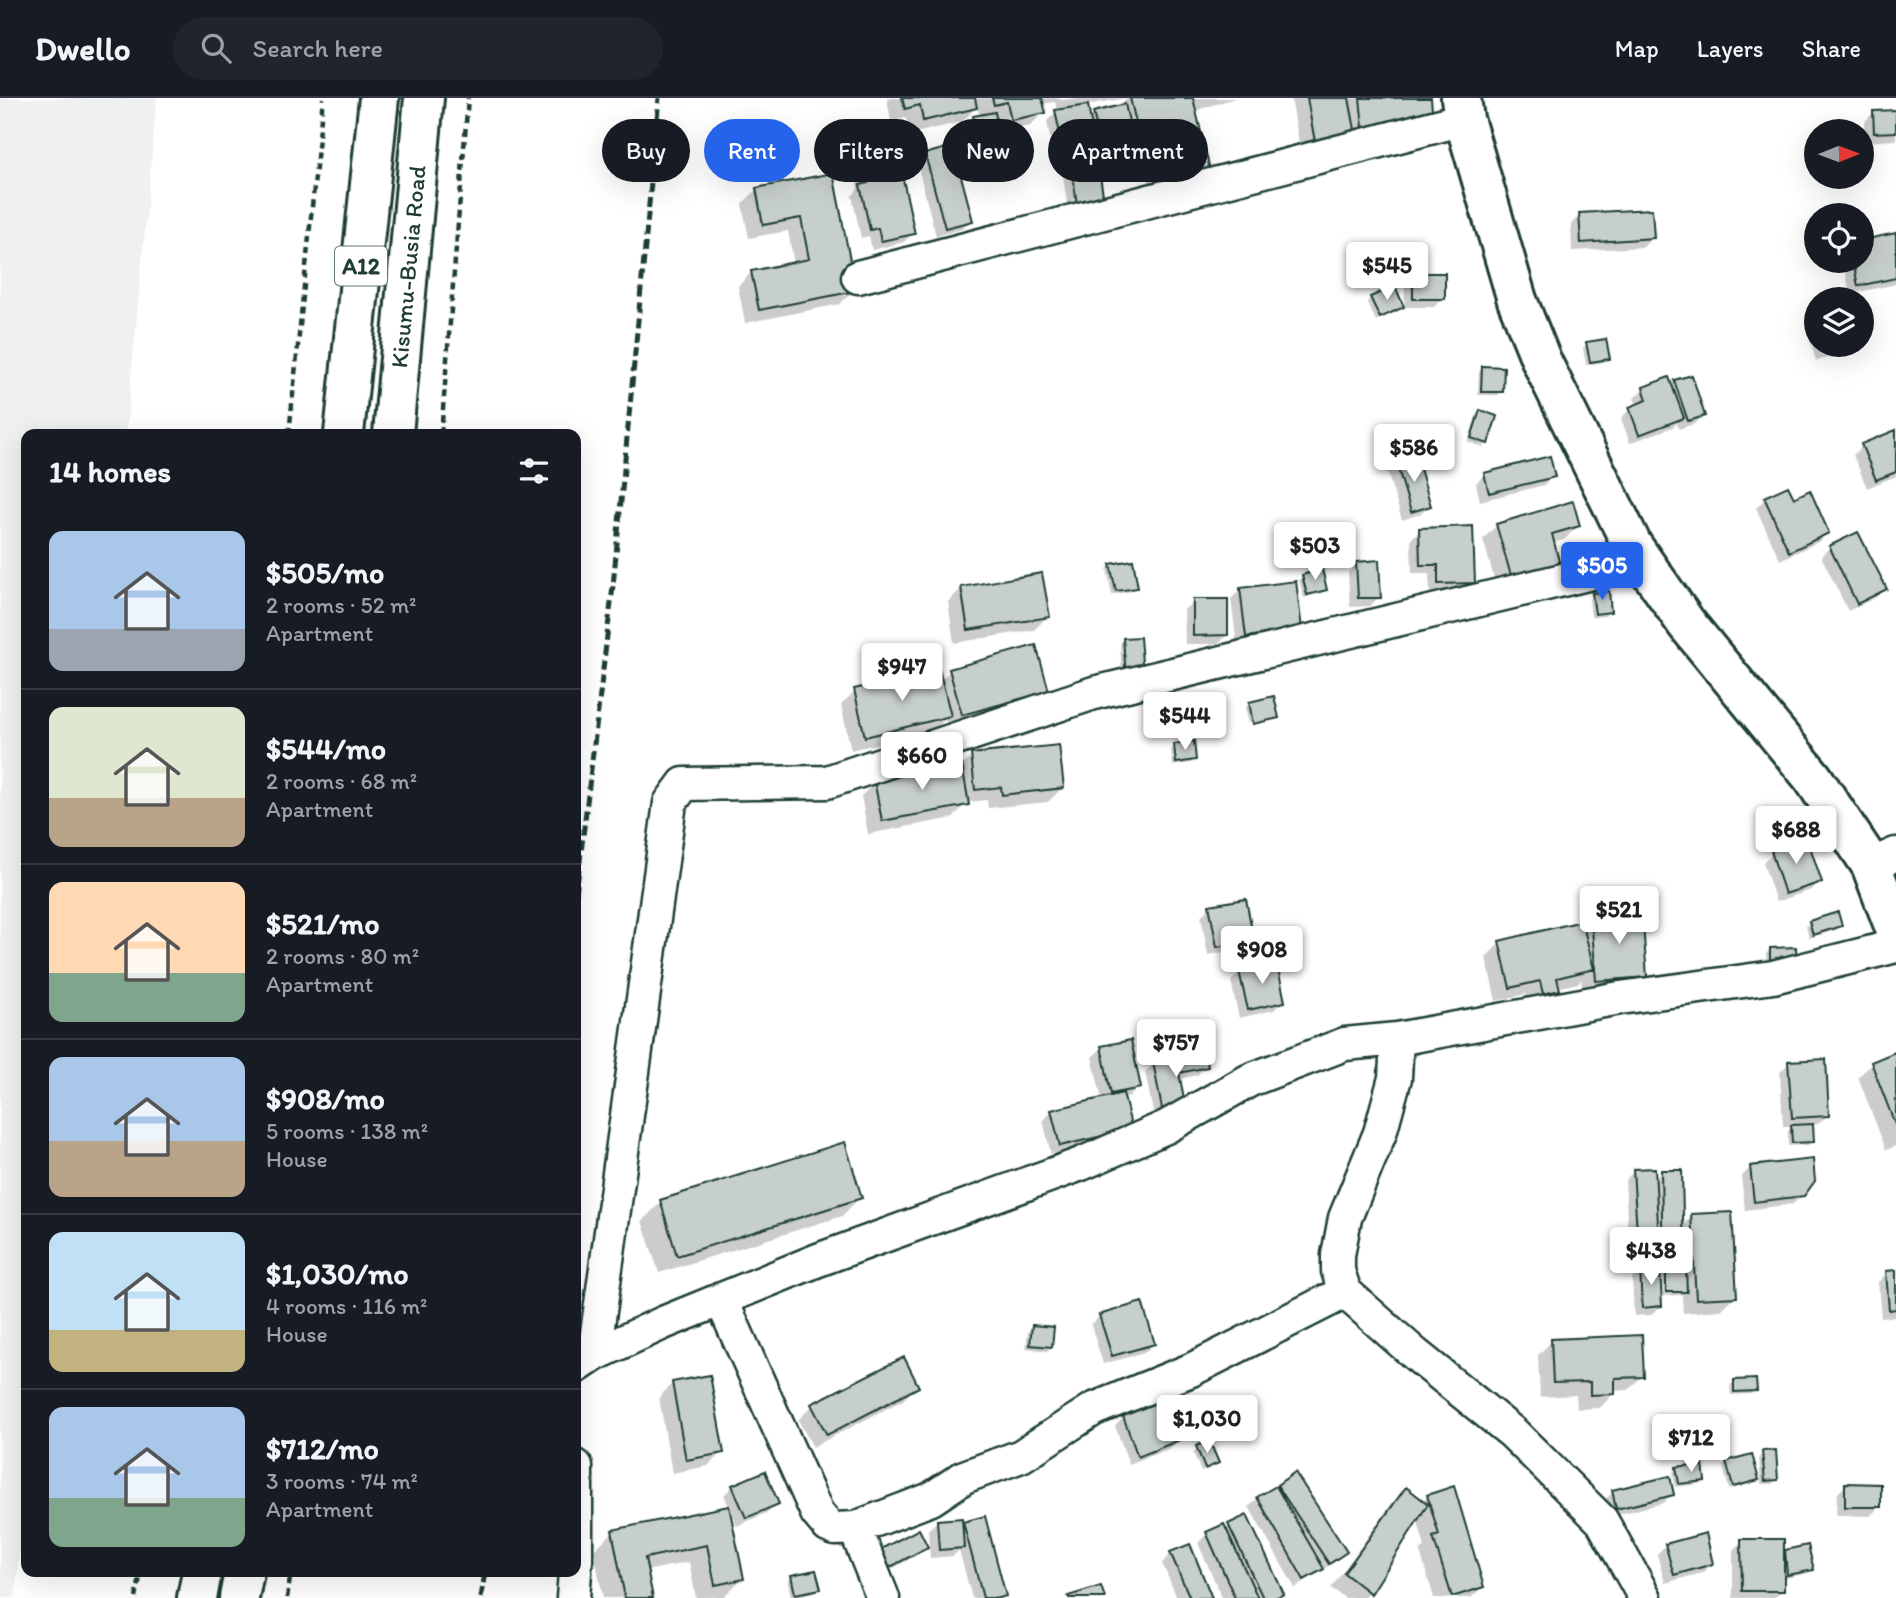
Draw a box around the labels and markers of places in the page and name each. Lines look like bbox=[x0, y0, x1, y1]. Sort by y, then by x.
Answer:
pin: $545 bbox=[1346, 242, 1428, 302]
pin: $586 bbox=[1373, 424, 1455, 484]
pin: $503 bbox=[1274, 522, 1356, 582]
pin: $505 bbox=[1561, 542, 1643, 602]
pin: $947 bbox=[861, 644, 943, 703]
pin: $544 bbox=[1144, 692, 1226, 752]
pin: $660 bbox=[881, 732, 963, 792]
pin: $688 bbox=[1755, 806, 1837, 866]
pin: $521 bbox=[1578, 886, 1660, 946]
pin: $908 bbox=[1221, 926, 1303, 986]
pin: $757 bbox=[1135, 1020, 1217, 1079]
pin: $438 bbox=[1610, 1228, 1692, 1287]
pin: $1,030 bbox=[1150, 1396, 1264, 1455]
pin: $712 bbox=[1650, 1414, 1732, 1474]

